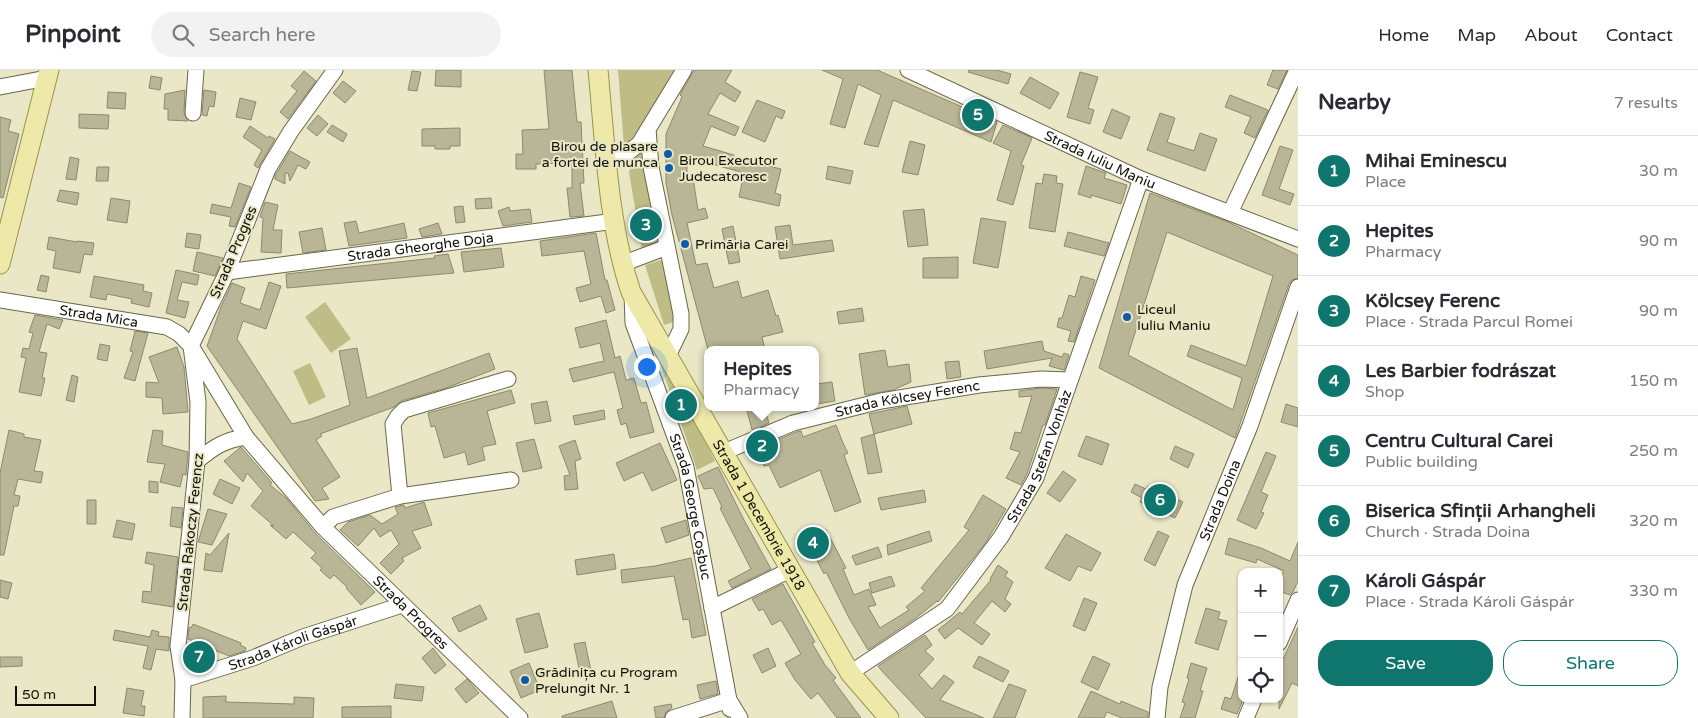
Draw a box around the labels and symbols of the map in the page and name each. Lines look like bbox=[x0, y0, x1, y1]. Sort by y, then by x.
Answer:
pin: 5 bbox=[962, 96, 994, 134]
street label: Strada Iuliu Maniu bbox=[1042, 127, 1158, 193]
place label: Birou de plasare a fortei de munca bbox=[542, 138, 658, 171]
marker: Birou de plasare a fortei de munca bbox=[662, 148, 674, 160]
place label: Birou Executor Judecatoresc bbox=[679, 152, 778, 185]
marker: Birou Executor Judecatoresc bbox=[663, 162, 675, 174]
street label: Strada Progres bbox=[206, 203, 261, 301]
pin: 3 bbox=[630, 206, 662, 244]
street label: Strada Gheorghe Doja bbox=[346, 229, 494, 265]
place label: Primăria Carei bbox=[695, 236, 788, 253]
marker: Primăria Carei bbox=[679, 238, 691, 250]
place label: Liceul Iuliu Maniu bbox=[1137, 301, 1210, 334]
street label: Strada Mica bbox=[58, 302, 139, 331]
marker: Liceul Iuliu Maniu bbox=[1121, 311, 1133, 323]
your location bbox=[634, 354, 660, 380]
street label: Strada Kölcsey Ferenc bbox=[833, 377, 981, 421]
pin: 1 bbox=[665, 386, 697, 424]
street label: Strada Stefan Vonház bbox=[1003, 388, 1075, 526]
pin: 2 bbox=[746, 427, 778, 465]
street label: Strada George Coșbuc bbox=[665, 431, 715, 581]
street label: Strada 1 Decembrie 1918 bbox=[709, 437, 809, 593]
street label: Strada Rakoczy Ferencz bbox=[174, 452, 207, 612]
street label: Strada Doina bbox=[1196, 457, 1244, 543]
pin: 6 bbox=[1144, 481, 1176, 519]
pin: 4 bbox=[797, 524, 829, 562]
street label: Strada Progres bbox=[369, 572, 452, 653]
street label: Strada Károli Gáspár bbox=[226, 612, 360, 674]
pin: 7 bbox=[183, 638, 215, 676]
place label: Grădinița cu Program Prelungit Nr. 1 bbox=[535, 664, 678, 697]
marker: Grădinița cu Program Prelungit Nr. 1 bbox=[519, 674, 531, 686]
scale bar bbox=[15, 683, 96, 706]

